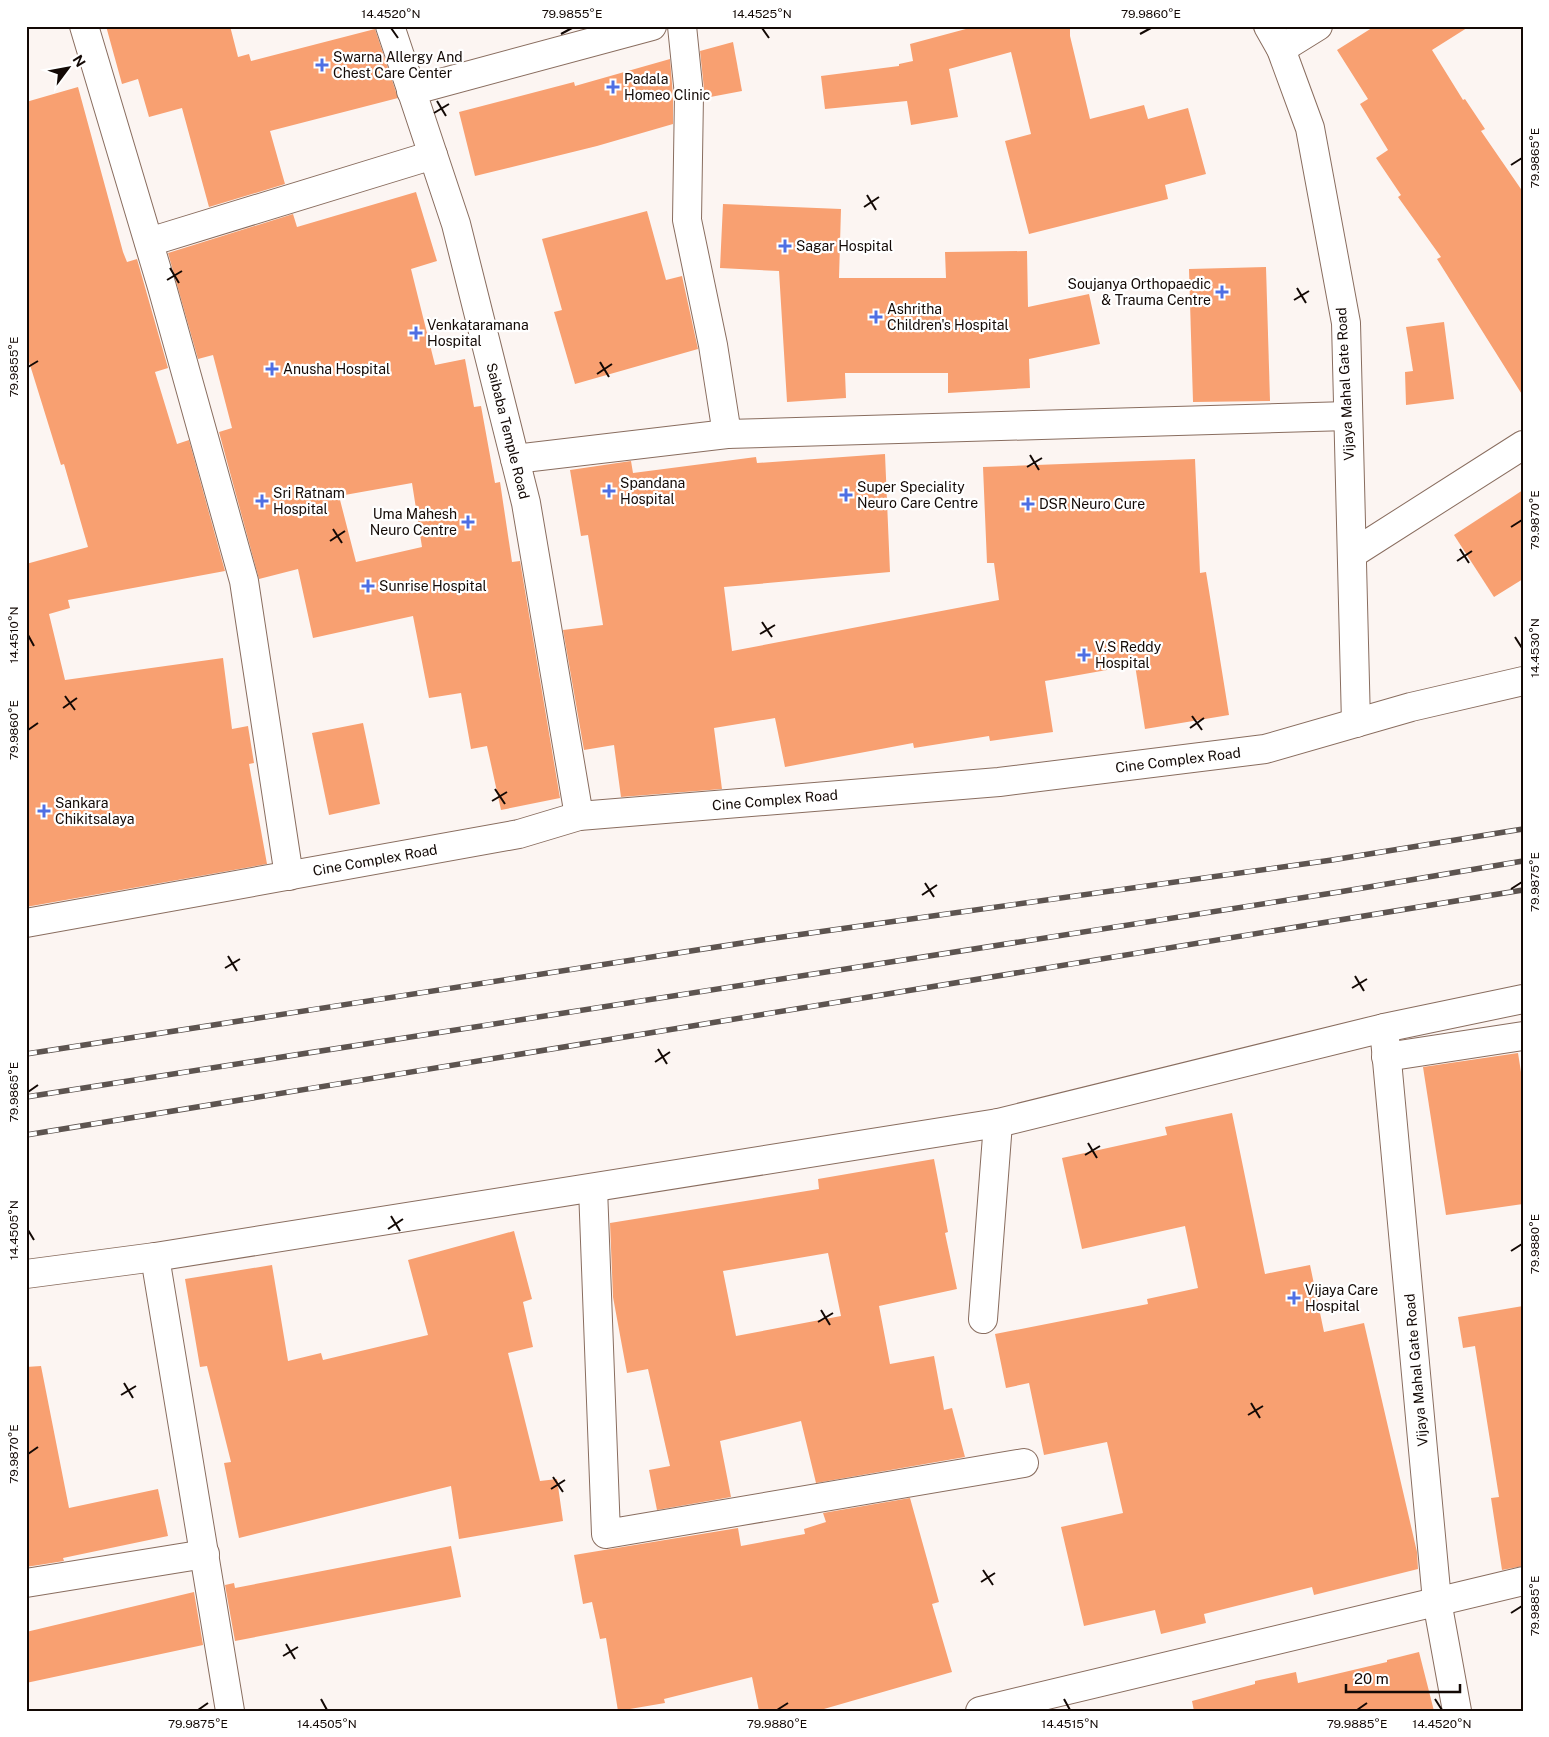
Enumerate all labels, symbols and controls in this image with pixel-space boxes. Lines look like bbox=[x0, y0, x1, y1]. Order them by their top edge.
text: 14.4520°N bbox=[361, 7, 421, 21]
text: 79.9855°E bbox=[542, 7, 602, 21]
text: 14.4525°N bbox=[732, 7, 792, 21]
text: 79.9860°E bbox=[1121, 7, 1181, 21]
north arrow bbox=[42, 42, 92, 92]
place label: Swarna Allergy And Chest Care Center bbox=[333, 49, 463, 81]
text: N bbox=[69, 52, 89, 70]
marker: Swarna Allergy And Chest Care Center bbox=[315, 58, 329, 72]
place label: Padala Homeo Clinic bbox=[624, 71, 710, 103]
marker: Padala Homeo Clinic bbox=[606, 80, 620, 94]
text: 79.9865°E bbox=[1528, 128, 1542, 188]
place label: Sagar Hospital bbox=[796, 238, 893, 254]
marker: Sagar Hospital bbox=[778, 239, 792, 253]
place label: Soujanya Orthopaedic & Trauma Centre bbox=[1068, 276, 1211, 308]
marker: Soujanya Orthopaedic & Trauma Centre bbox=[1215, 285, 1229, 299]
place label: Ashritha Children's Hospital bbox=[887, 301, 1009, 333]
street label: Vijaya Mahal Gate Road bbox=[1333, 307, 1357, 461]
marker: Ashritha Children's Hospital bbox=[869, 310, 883, 324]
place label: Venkataramana Hospital bbox=[427, 317, 529, 349]
marker: Venkataramana Hospital bbox=[409, 326, 423, 340]
text: 79.9855°E bbox=[7, 337, 21, 397]
place label: Anusha Hospital bbox=[283, 361, 390, 377]
street label: Saibaba Temple Road bbox=[483, 361, 533, 501]
marker: Anusha Hospital bbox=[265, 362, 279, 376]
place label: Spandana Hospital bbox=[620, 475, 685, 507]
place label: Super Speciality Neuro Care Centre bbox=[857, 479, 978, 511]
marker: Spandana Hospital bbox=[602, 484, 616, 498]
place label: Sri Ratnam Hospital bbox=[273, 485, 345, 517]
marker: Super Speciality Neuro Care Centre bbox=[839, 488, 853, 502]
text: 79.9870°E bbox=[1528, 490, 1542, 550]
marker: Sri Ratnam Hospital bbox=[255, 494, 269, 508]
place label: DSR Neuro Cure bbox=[1039, 496, 1145, 512]
marker: DSR Neuro Cure bbox=[1021, 497, 1035, 511]
place label: Uma Mahesh Neuro Centre bbox=[370, 506, 457, 538]
marker: Uma Mahesh Neuro Centre bbox=[461, 515, 475, 529]
place label: Sunrise Hospital bbox=[379, 578, 487, 594]
marker: Sunrise Hospital bbox=[361, 579, 375, 593]
text: 14.4510°N bbox=[7, 606, 21, 664]
text: 14.4530°N bbox=[1528, 618, 1542, 678]
place label: V.S Reddy Hospital bbox=[1095, 639, 1162, 671]
marker: V.S Reddy Hospital bbox=[1077, 648, 1091, 662]
text: 79.9860°E bbox=[7, 700, 21, 760]
street label: Cine Complex Road bbox=[1114, 744, 1242, 776]
street label: Cine Complex Road bbox=[711, 787, 839, 813]
place label: Sankara Chikitsalaya bbox=[55, 795, 135, 827]
marker: Sankara Chikitsalaya bbox=[37, 804, 51, 818]
street label: Cine Complex Road bbox=[311, 841, 439, 879]
text: 79.9875°E bbox=[1528, 852, 1542, 912]
text: 79.9865°E bbox=[7, 1062, 21, 1122]
text: 14.4505°N bbox=[7, 1200, 21, 1260]
text: 79.9880°E bbox=[1528, 1214, 1542, 1274]
place label: Vijaya Care Hospital bbox=[1305, 1282, 1378, 1314]
marker: Vijaya Care Hospital bbox=[1287, 1291, 1301, 1305]
street label: Vijaya Mahal Gate Road bbox=[1401, 1293, 1431, 1447]
text: 79.9870°E bbox=[7, 1424, 21, 1484]
text: 79.9885°E bbox=[1528, 1576, 1542, 1636]
scale bar bbox=[1346, 1662, 1460, 1694]
text: 20 m bbox=[1354, 1670, 1389, 1687]
text: 79.9875°E bbox=[168, 1717, 228, 1731]
text: 14.4505°N bbox=[297, 1717, 357, 1731]
text: 79.9880°E bbox=[747, 1717, 807, 1731]
text: 14.4515°N bbox=[1041, 1717, 1099, 1731]
text: 79.9885°E bbox=[1327, 1717, 1387, 1731]
text: 14.4520°N bbox=[1412, 1717, 1472, 1731]

